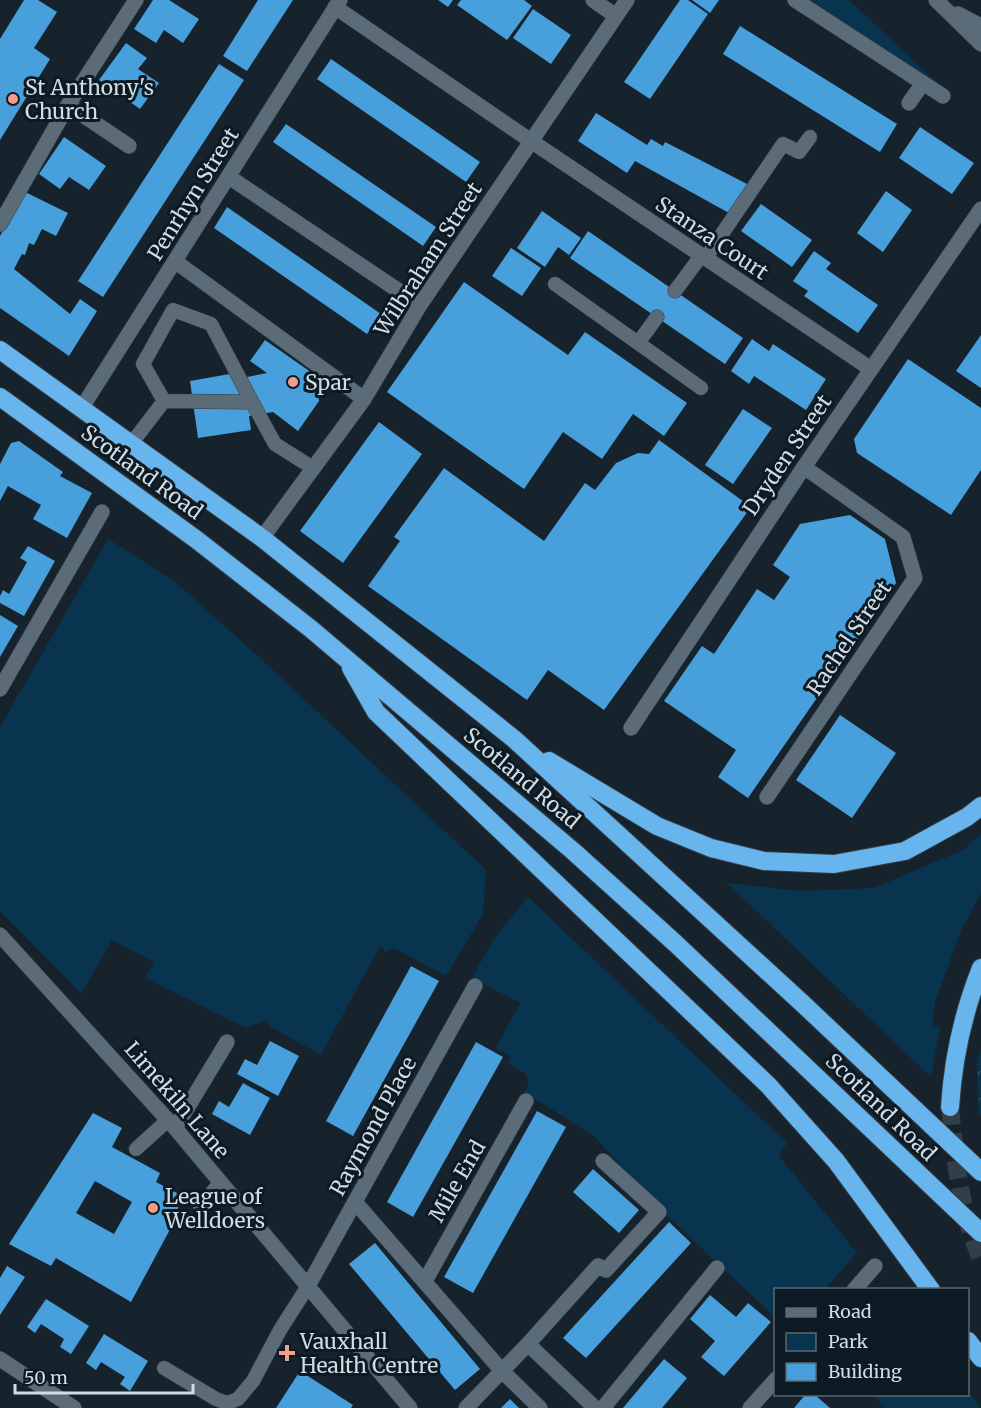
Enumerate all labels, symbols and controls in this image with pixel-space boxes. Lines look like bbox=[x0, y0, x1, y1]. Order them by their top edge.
place label: St Anthony's Church bbox=[25, 74, 154, 125]
marker: St Anthony's Church bbox=[6, 92, 20, 106]
street label: Penrhyn Street bbox=[141, 123, 245, 265]
street label: Wilbraham Street bbox=[368, 177, 488, 342]
street label: Stanza Court bbox=[650, 190, 774, 286]
place label: Spar bbox=[305, 369, 351, 396]
marker: Spar bbox=[286, 375, 300, 389]
street label: Dryden Street bbox=[737, 389, 837, 521]
street label: Scotland Road bbox=[76, 419, 208, 525]
street label: Rachel Street bbox=[801, 575, 897, 701]
street label: Scotland Road bbox=[458, 721, 586, 835]
street label: Limekiln Lane bbox=[119, 1036, 235, 1164]
street label: Scotland Road bbox=[820, 1047, 942, 1167]
street label: Raymond Place bbox=[324, 1052, 422, 1200]
street label: Mile End bbox=[423, 1135, 491, 1227]
place label: League of Welldoers bbox=[164, 1183, 265, 1234]
marker: League of Welldoers bbox=[146, 1201, 160, 1215]
legend bbox=[774, 1288, 969, 1396]
text: Road bbox=[828, 1300, 872, 1323]
place label: Vauxhall Health Centre bbox=[299, 1328, 438, 1379]
text: Park bbox=[828, 1330, 869, 1353]
marker: Vauxhall Health Centre bbox=[278, 1344, 296, 1362]
scale bar bbox=[15, 1357, 194, 1395]
text: Building bbox=[828, 1360, 902, 1383]
text: 50 m bbox=[24, 1366, 68, 1389]

